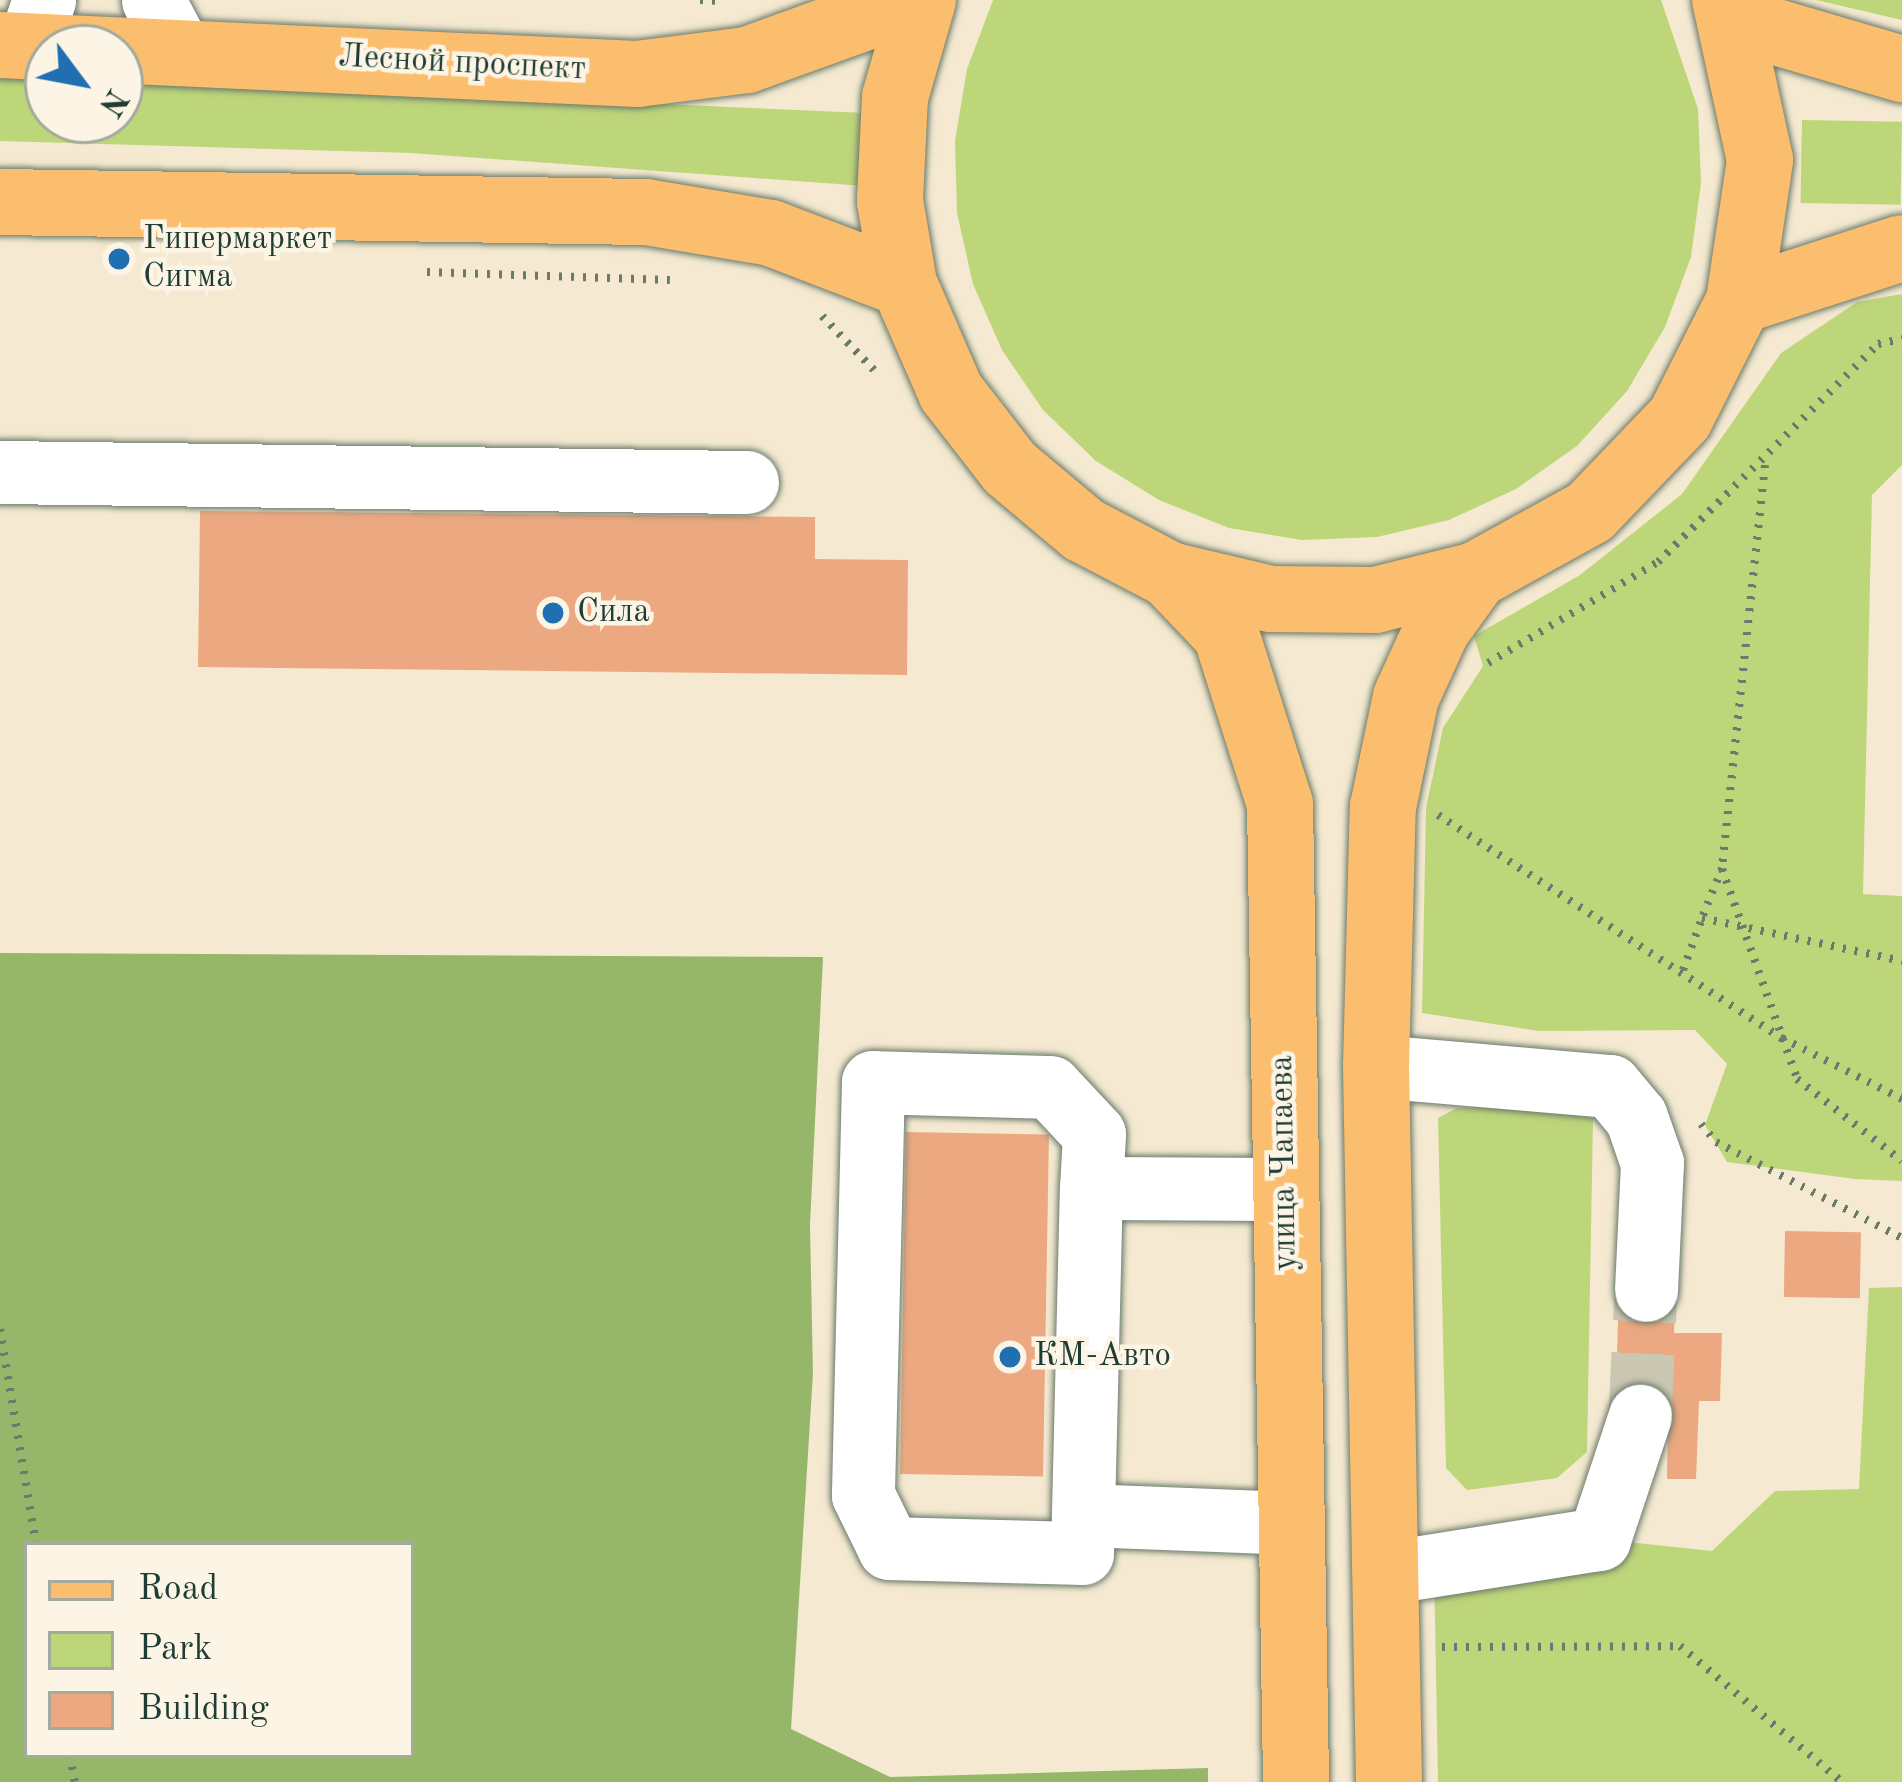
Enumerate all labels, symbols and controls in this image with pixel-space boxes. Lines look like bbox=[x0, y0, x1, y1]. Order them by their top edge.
north arrow bbox=[24, 24, 144, 144]
street label: Лесной проспект bbox=[337, 38, 587, 90]
text: N bbox=[92, 82, 133, 121]
place label: Гипермаркет Сигма bbox=[143, 220, 332, 298]
marker: Гипермаркет Сигма bbox=[106, 246, 132, 272]
place label: Сила bbox=[577, 593, 650, 633]
marker: Сила bbox=[540, 600, 566, 626]
street label: улица Чапаева bbox=[1263, 1055, 1307, 1271]
place label: КМ-Авто bbox=[1034, 1337, 1171, 1377]
marker: КМ-Авто bbox=[997, 1344, 1023, 1370]
legend bbox=[24, 1542, 414, 1758]
text: Road bbox=[138, 1572, 218, 1608]
text: Park bbox=[138, 1632, 212, 1668]
text: Building bbox=[138, 1692, 269, 1728]

